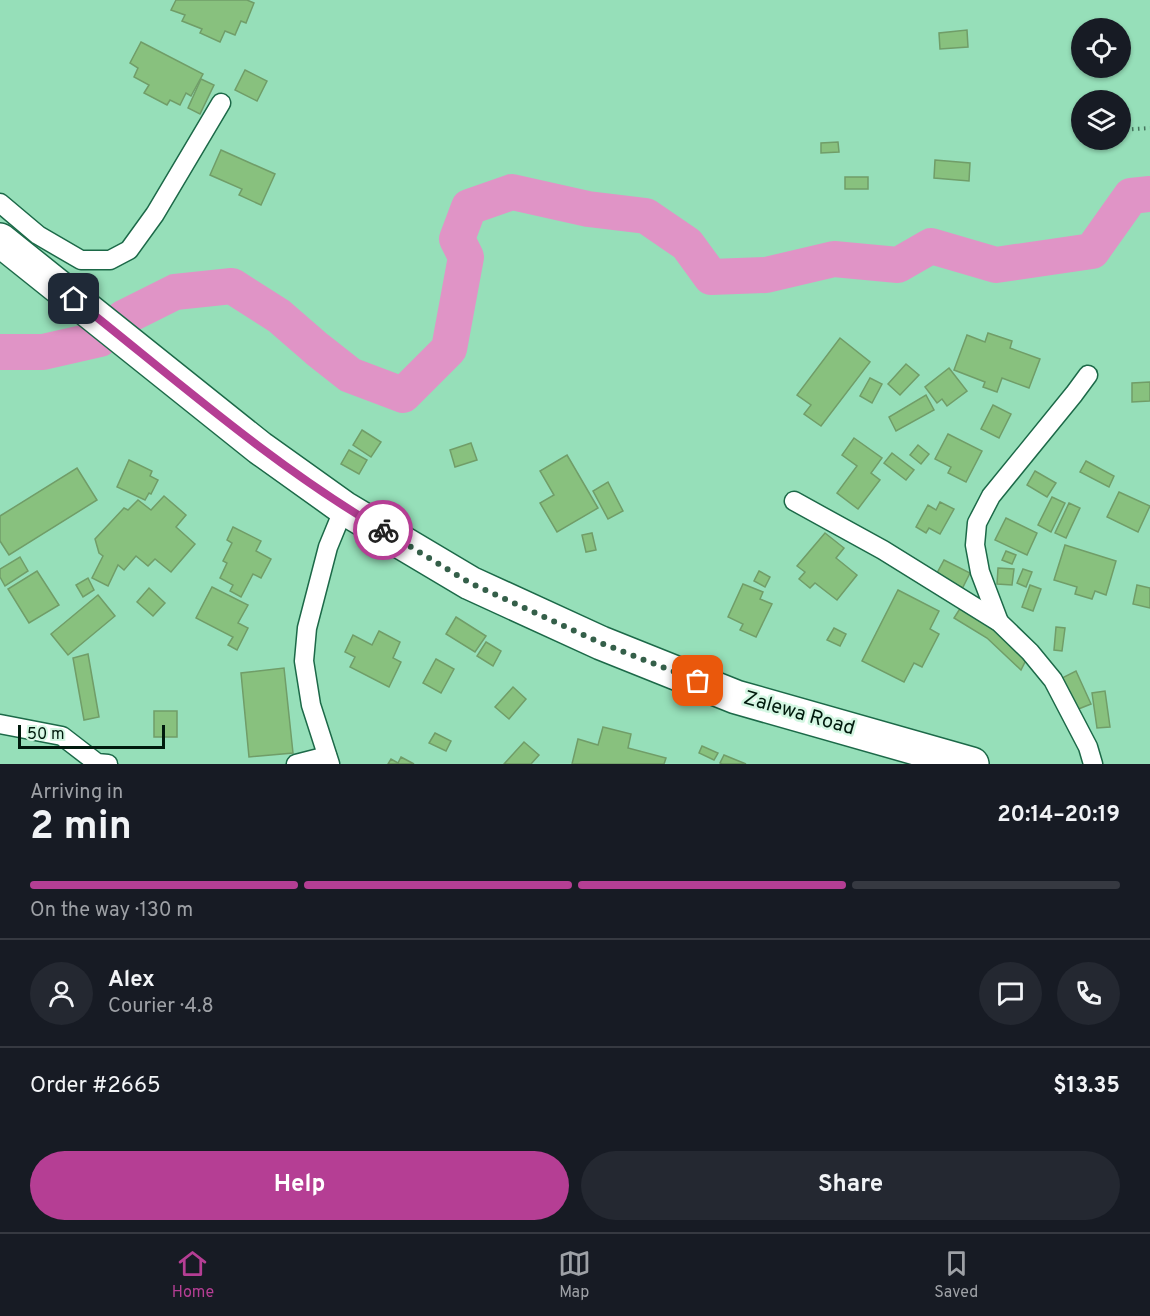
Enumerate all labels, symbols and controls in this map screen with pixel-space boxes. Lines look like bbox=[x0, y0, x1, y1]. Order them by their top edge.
map controls bbox=[1071, 18, 1131, 150]
button: locate bbox=[1071, 18, 1131, 78]
button: layers bbox=[1071, 90, 1131, 150]
pin bbox=[48, 273, 99, 324]
icon: home bbox=[57, 282, 90, 315]
courier bbox=[353, 500, 413, 560]
icon: bike bbox=[367, 514, 400, 547]
pin bbox=[672, 655, 723, 706]
icon: bag bbox=[681, 664, 714, 697]
street label: Zalewa Road bbox=[740, 686, 858, 742]
scale bar bbox=[18, 722, 165, 750]
text: 50 m bbox=[27, 725, 65, 745]
text: Arriving in bbox=[30, 780, 123, 806]
text: 20:14–20:19 bbox=[997, 802, 1120, 829]
text: 2 min bbox=[30, 804, 132, 853]
text: On the way · 130 m bbox=[30, 898, 193, 924]
button: person bbox=[30, 962, 93, 1025]
button: chat bbox=[979, 962, 1042, 1025]
button: phone bbox=[1057, 962, 1120, 1025]
text: Alex bbox=[108, 967, 155, 994]
text: Courier · 4.8 bbox=[108, 994, 214, 1020]
text: Order #2665 bbox=[30, 1073, 161, 1100]
text: $13.35 bbox=[1053, 1073, 1120, 1100]
button: Help bbox=[30, 1151, 569, 1220]
button: Share bbox=[581, 1151, 1120, 1220]
tab: Home bbox=[172, 1247, 214, 1303]
tab: Map bbox=[558, 1247, 591, 1303]
tab: Saved bbox=[934, 1247, 978, 1303]

